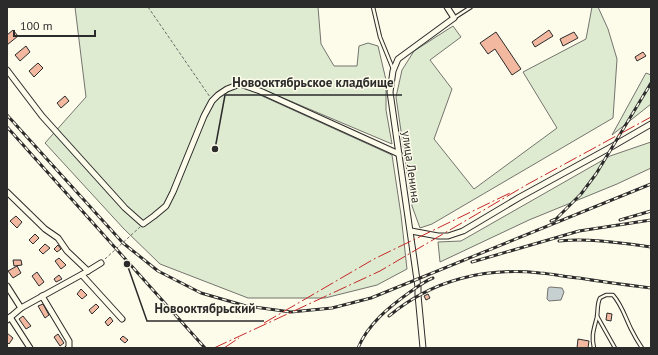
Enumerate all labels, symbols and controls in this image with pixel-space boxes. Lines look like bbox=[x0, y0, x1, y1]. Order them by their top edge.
scale bar bbox=[14, 12, 95, 38]
text: 100 m bbox=[20, 18, 53, 33]
callout: Новооктябрьское кладбище bbox=[225, 70, 402, 95]
text: Новооктябрьское кладбище bbox=[232, 74, 394, 91]
street label: улица Ленина bbox=[399, 130, 424, 204]
callout: Новооктябрьский bbox=[147, 296, 264, 321]
text: Новооктябрьский bbox=[155, 300, 255, 317]

